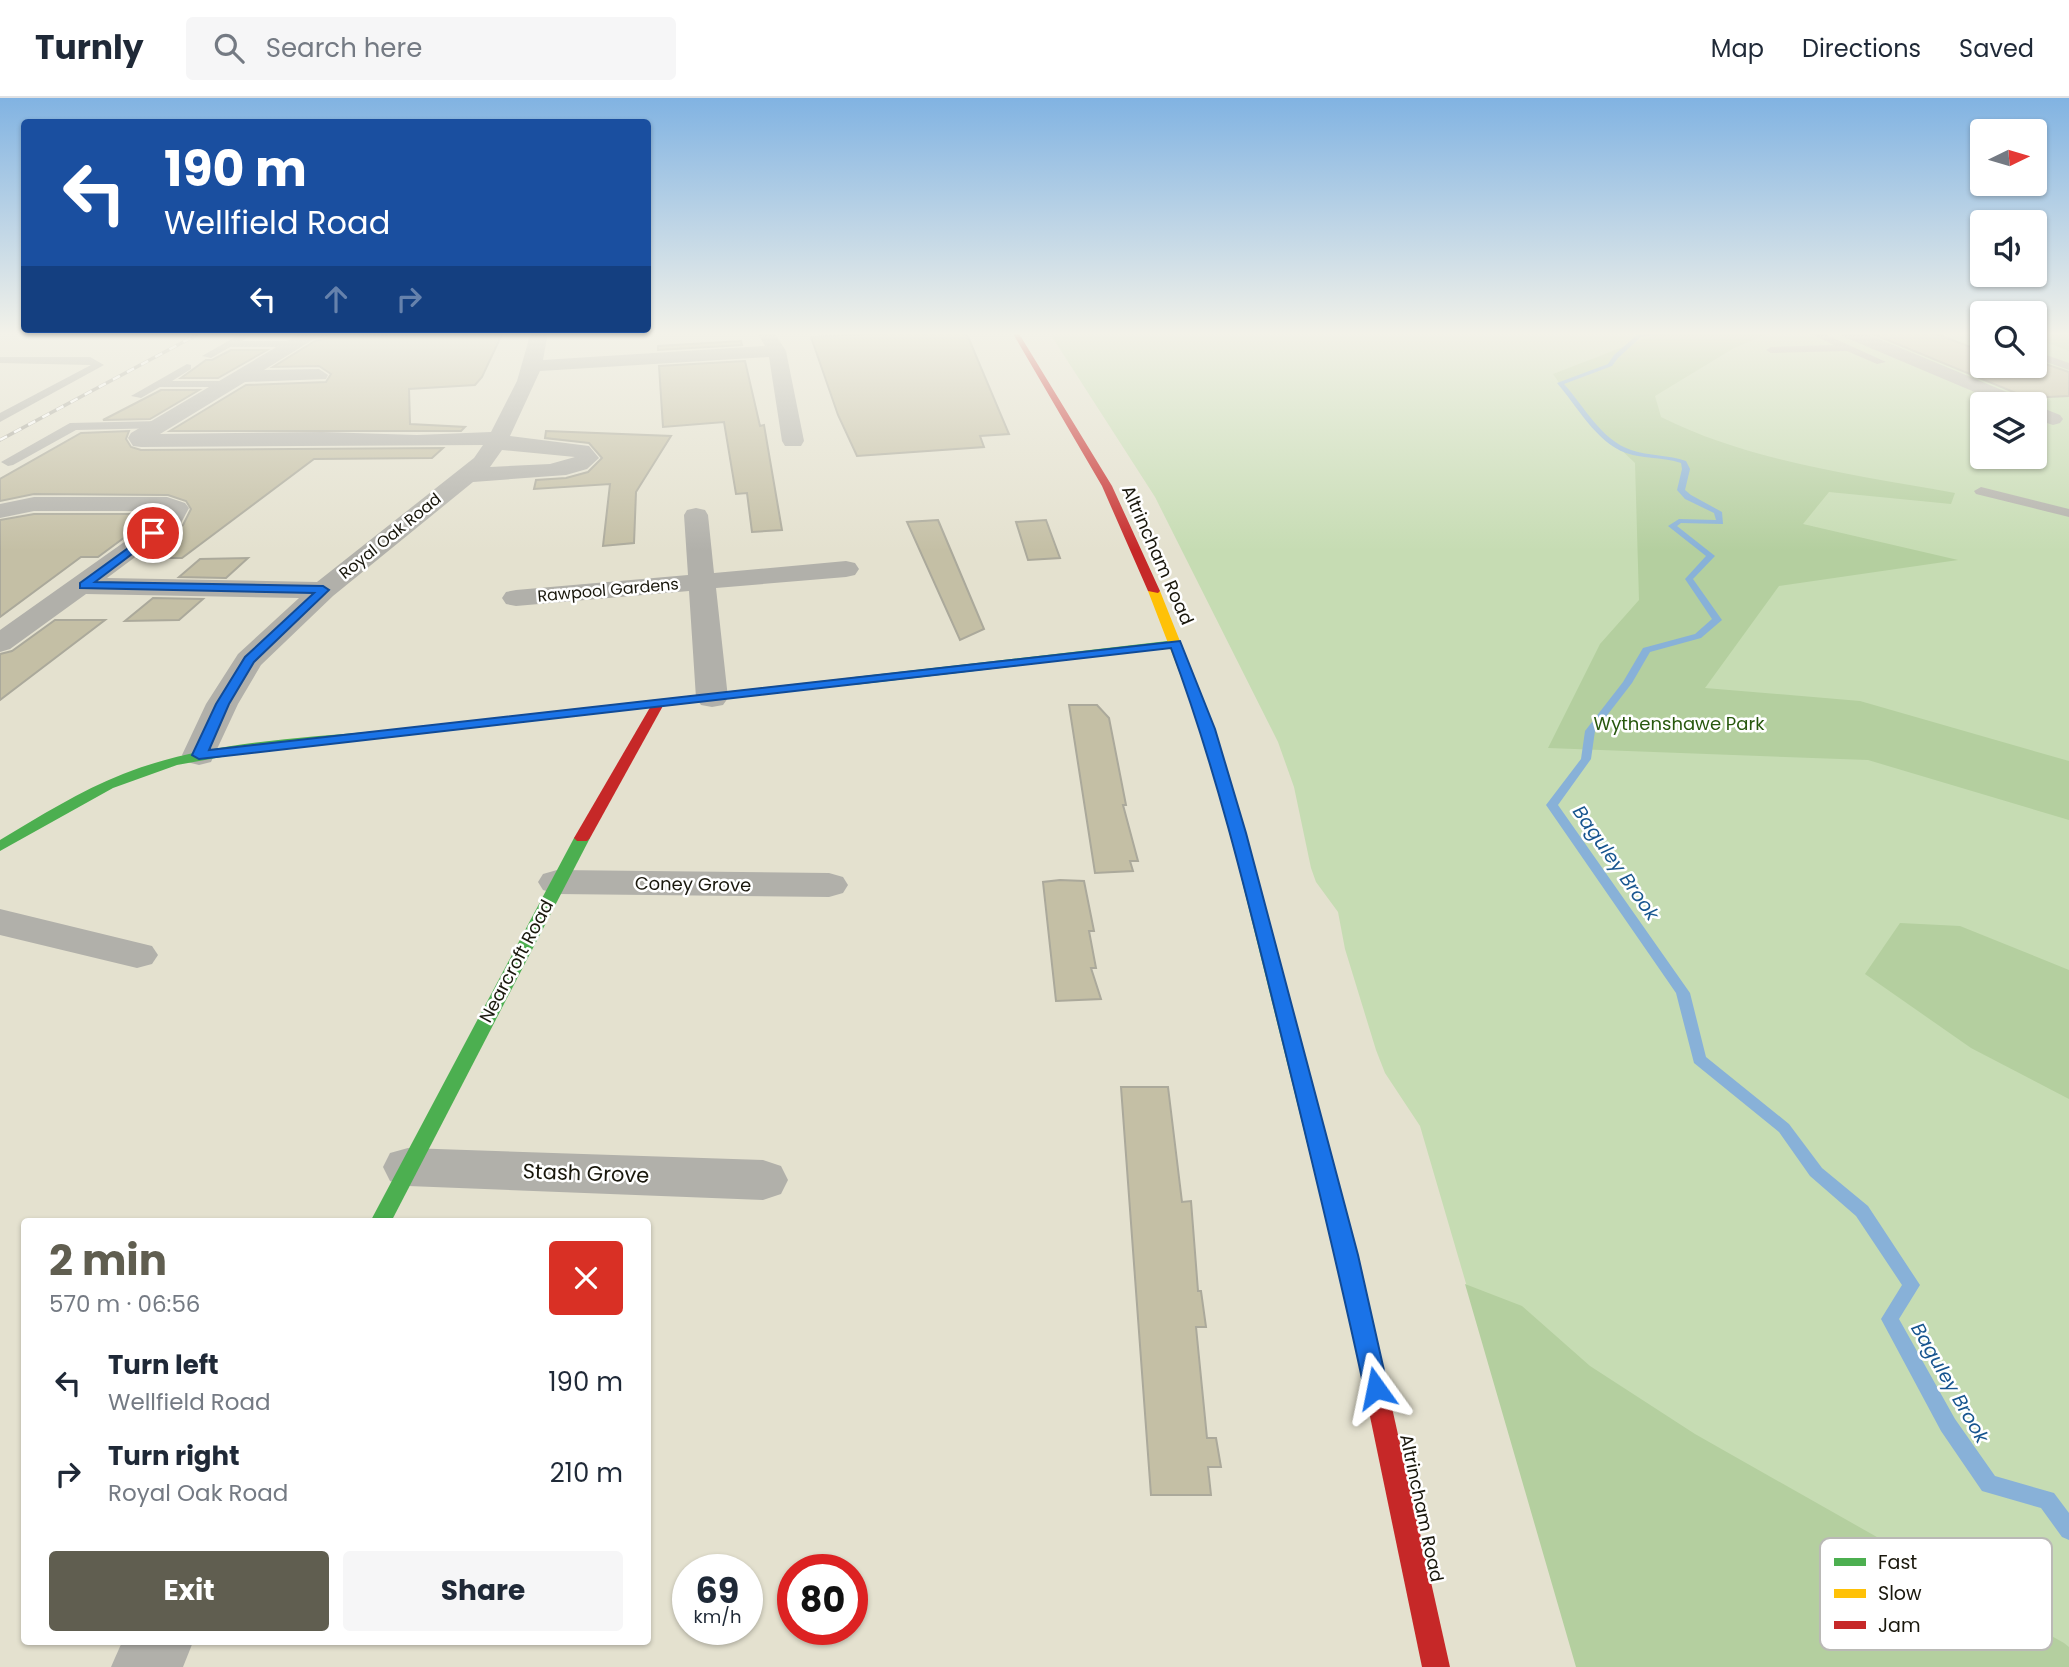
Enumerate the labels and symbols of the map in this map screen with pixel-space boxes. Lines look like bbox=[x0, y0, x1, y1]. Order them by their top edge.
north arrow bbox=[1970, 119, 2048, 196]
street label: Altrincham Road bbox=[1116, 481, 1200, 629]
street label: Royal Oak Road bbox=[334, 488, 446, 584]
pin bbox=[123, 503, 183, 563]
street label: Rawpool Gardens bbox=[536, 572, 680, 608]
park label: Wythenshawe Park bbox=[1594, 711, 1765, 736]
water label: Baguley Brook bbox=[1566, 800, 1667, 927]
street label: Coney Grove bbox=[635, 870, 751, 898]
street label: Nearcroft Road bbox=[473, 895, 559, 1027]
street label: Stash Grove bbox=[522, 1156, 650, 1190]
water label: Baguley Brook bbox=[1905, 1318, 1996, 1449]
position arrow bbox=[1339, 1351, 1413, 1425]
street label: Altrincham Road bbox=[1394, 1432, 1450, 1584]
legend bbox=[1820, 1538, 2052, 1650]
text: Fast bbox=[1878, 1549, 1917, 1576]
speed limit sign: 80 bbox=[777, 1554, 868, 1645]
text: Slow bbox=[1878, 1580, 1922, 1607]
text: Jam bbox=[1878, 1612, 1920, 1639]

